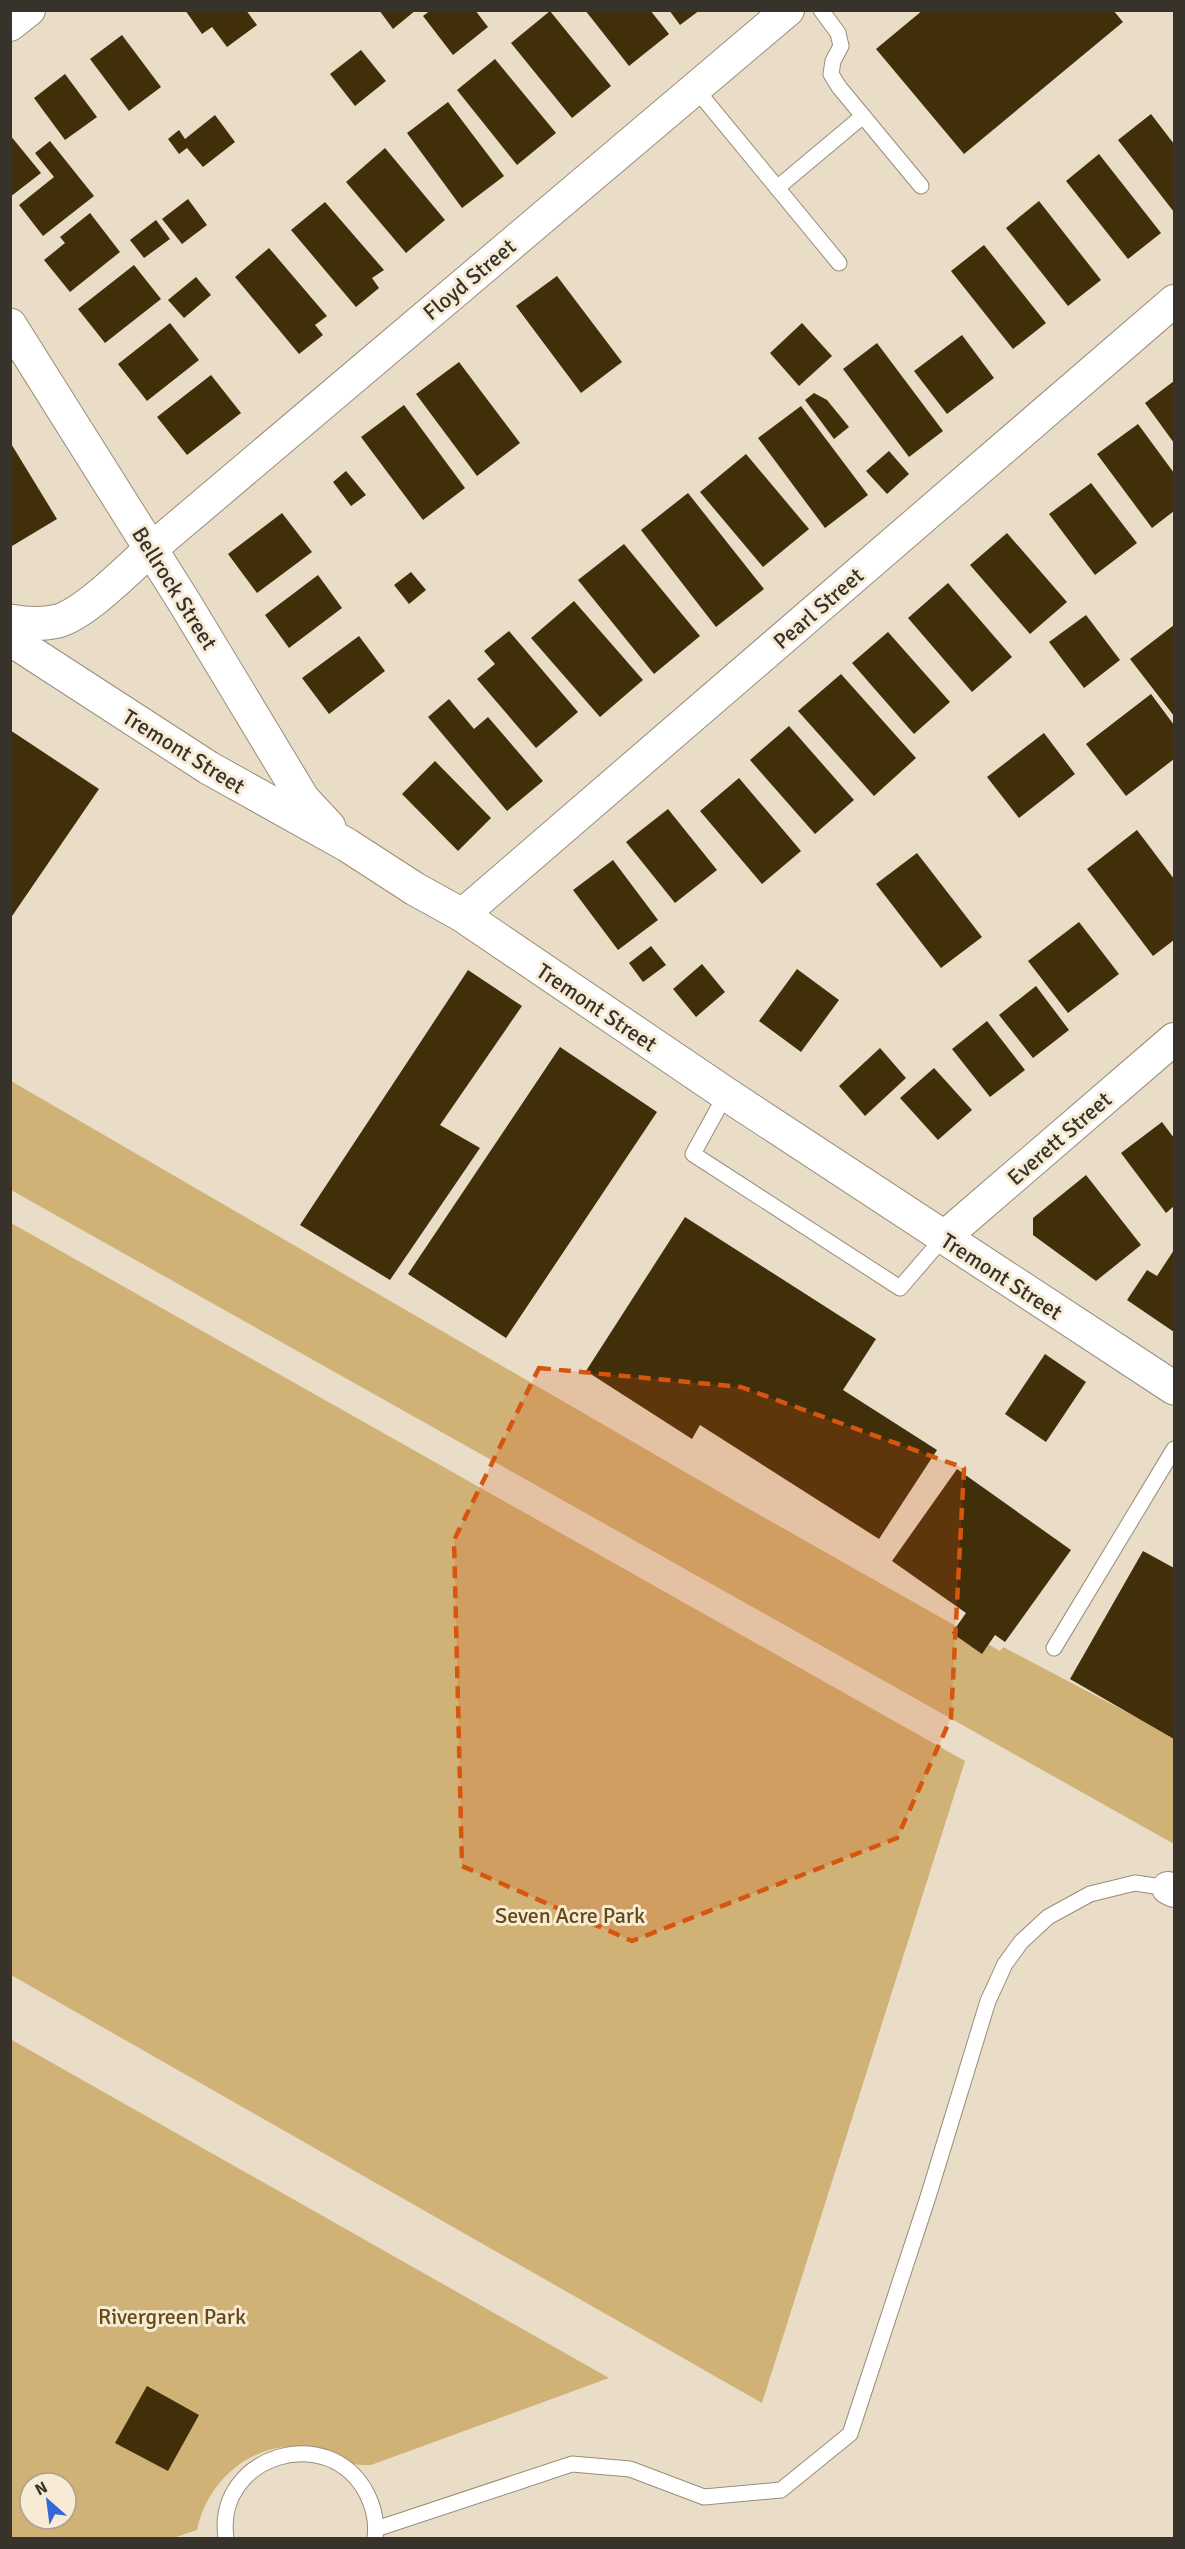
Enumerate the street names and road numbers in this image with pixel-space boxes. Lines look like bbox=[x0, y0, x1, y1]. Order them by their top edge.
street label: Floyd Street bbox=[417, 233, 521, 326]
street label: Bellrock Street bbox=[126, 522, 223, 655]
street label: Pearl Street bbox=[768, 562, 869, 655]
street label: Tremont Street bbox=[118, 703, 250, 800]
street label: Tremont Street bbox=[531, 957, 662, 1058]
street label: Everett Street bbox=[1002, 1086, 1117, 1191]
street label: Tremont Street bbox=[936, 1227, 1068, 1326]

